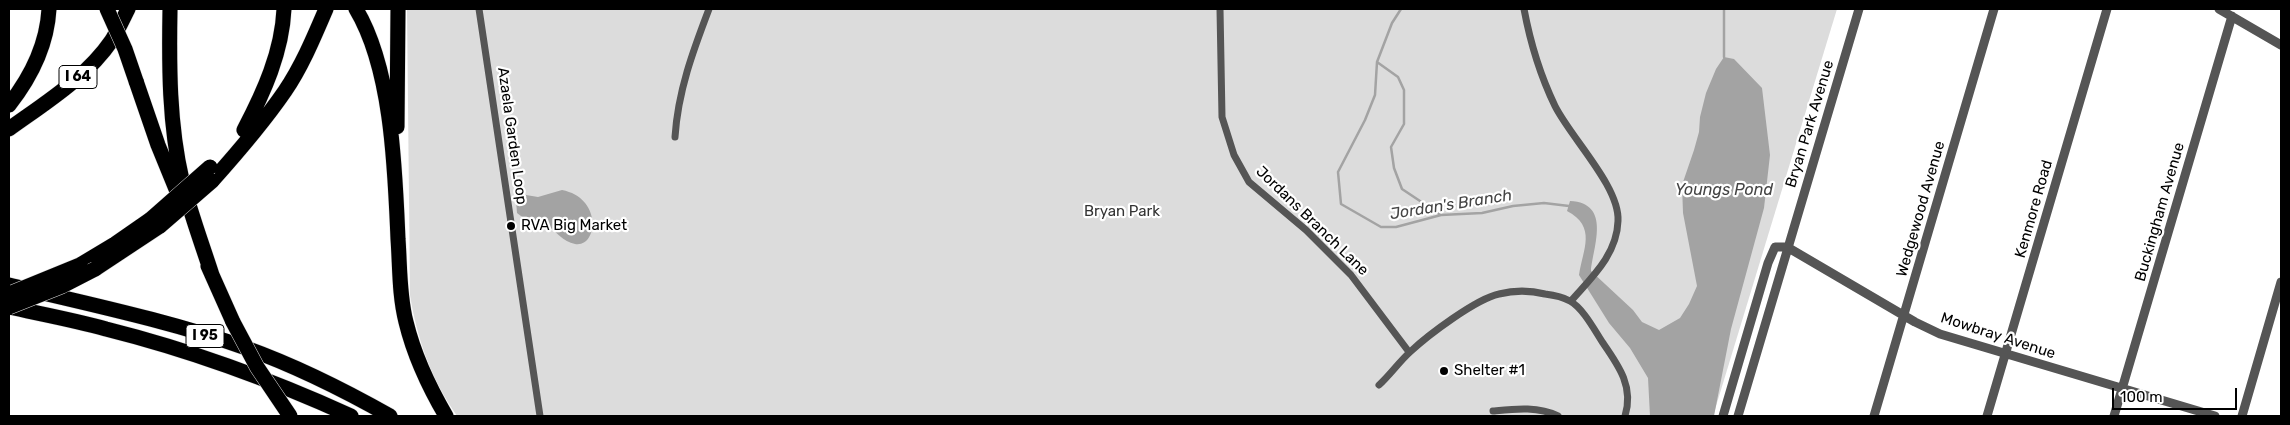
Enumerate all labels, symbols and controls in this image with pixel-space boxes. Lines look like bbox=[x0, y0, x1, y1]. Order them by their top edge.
street label: Bryan Park Avenue bbox=[1782, 58, 1838, 190]
road number: I 64 bbox=[59, 66, 97, 88]
street label: Azaela Garden Loop bbox=[493, 66, 531, 206]
street label: Wedgewood Avenue bbox=[1893, 139, 1949, 279]
street label: Buckingham Avenue bbox=[2132, 140, 2188, 284]
street label: Kenmore Road bbox=[2011, 158, 2057, 260]
street label: Jordans Branch Lane bbox=[1252, 163, 1372, 279]
water label: Youngs Pond bbox=[1675, 180, 1773, 200]
water label: Jordan's Branch bbox=[1389, 186, 1513, 224]
park label: Bryan Park bbox=[1084, 203, 1160, 221]
place label: RVA Big Market bbox=[521, 217, 627, 235]
marker: RVA Big Market bbox=[505, 220, 517, 232]
street label: Mowbray Avenue bbox=[1938, 309, 2058, 363]
road number: I 95 bbox=[186, 324, 224, 348]
place label: Shelter #1 bbox=[1454, 362, 1525, 380]
marker: Shelter #1 bbox=[1438, 365, 1450, 377]
scale bar bbox=[2115, 378, 2240, 410]
text: 100 m bbox=[2120, 388, 2162, 406]

